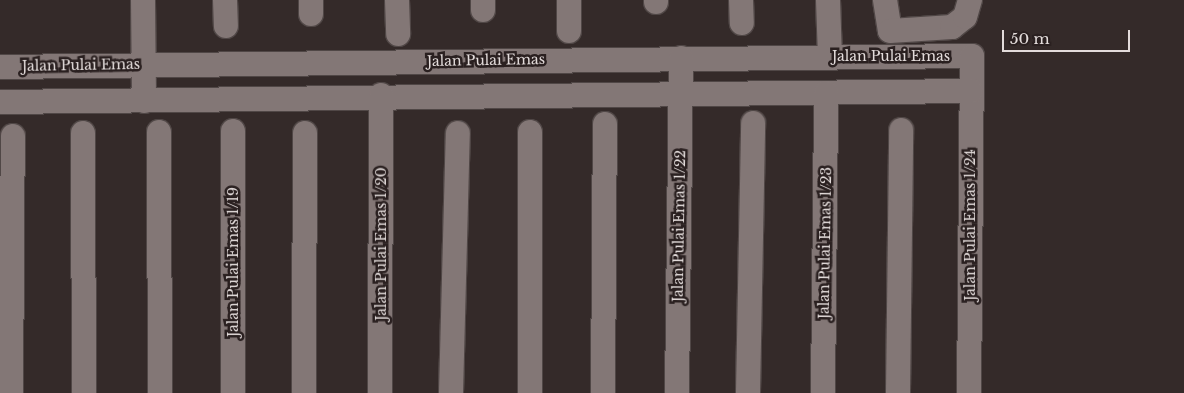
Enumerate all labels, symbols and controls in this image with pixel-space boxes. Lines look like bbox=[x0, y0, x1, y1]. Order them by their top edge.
scale bar bbox=[1004, 20, 1132, 52]
text: 50 m bbox=[1010, 29, 1050, 48]
street label: Jalan Pulai Emas bbox=[832, 48, 950, 64]
street label: Jalan Pulai Emas bbox=[427, 51, 545, 69]
street label: Jalan Pulai Emas bbox=[22, 56, 140, 74]
street label: Jalan Pulai Emas 1/24 bbox=[962, 149, 978, 301]
street label: Jalan Pulai Emas 1/22 bbox=[669, 150, 689, 302]
street label: Jalan Pulai Emas 1/20 bbox=[373, 167, 389, 321]
street label: Jalan Pulai Emas 1/23 bbox=[815, 167, 835, 319]
street label: Jalan Pulai Emas 1/19 bbox=[225, 187, 241, 337]

